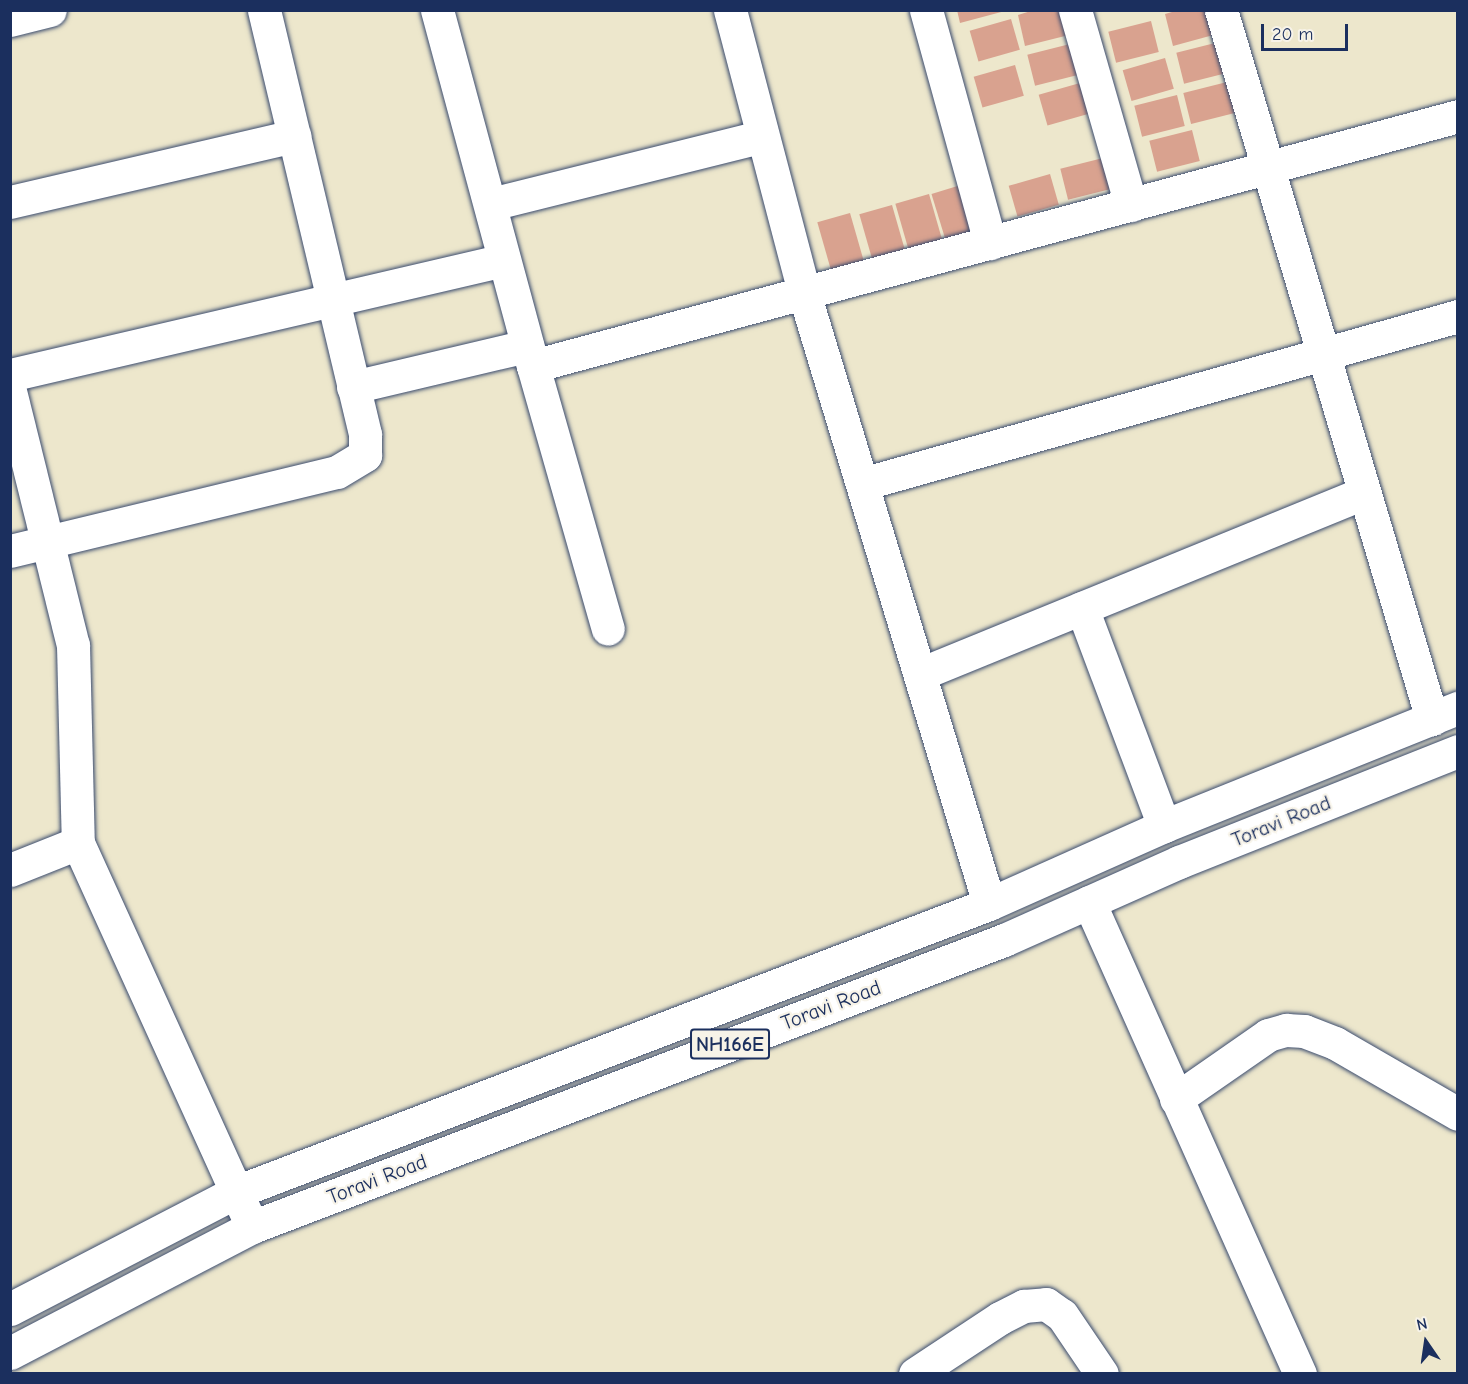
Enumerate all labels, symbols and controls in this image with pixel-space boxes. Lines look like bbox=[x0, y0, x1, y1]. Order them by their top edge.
scale bar bbox=[1264, 12, 1351, 50]
text: 20 m bbox=[1272, 24, 1313, 45]
street label: Toravi Road bbox=[1228, 790, 1334, 852]
street label: Toravi Road bbox=[778, 974, 884, 1036]
road number: NH166E bbox=[690, 1027, 771, 1061]
street label: Toravi Road bbox=[324, 1148, 430, 1210]
north arrow bbox=[1396, 1312, 1456, 1372]
text: N bbox=[1415, 1315, 1429, 1334]

